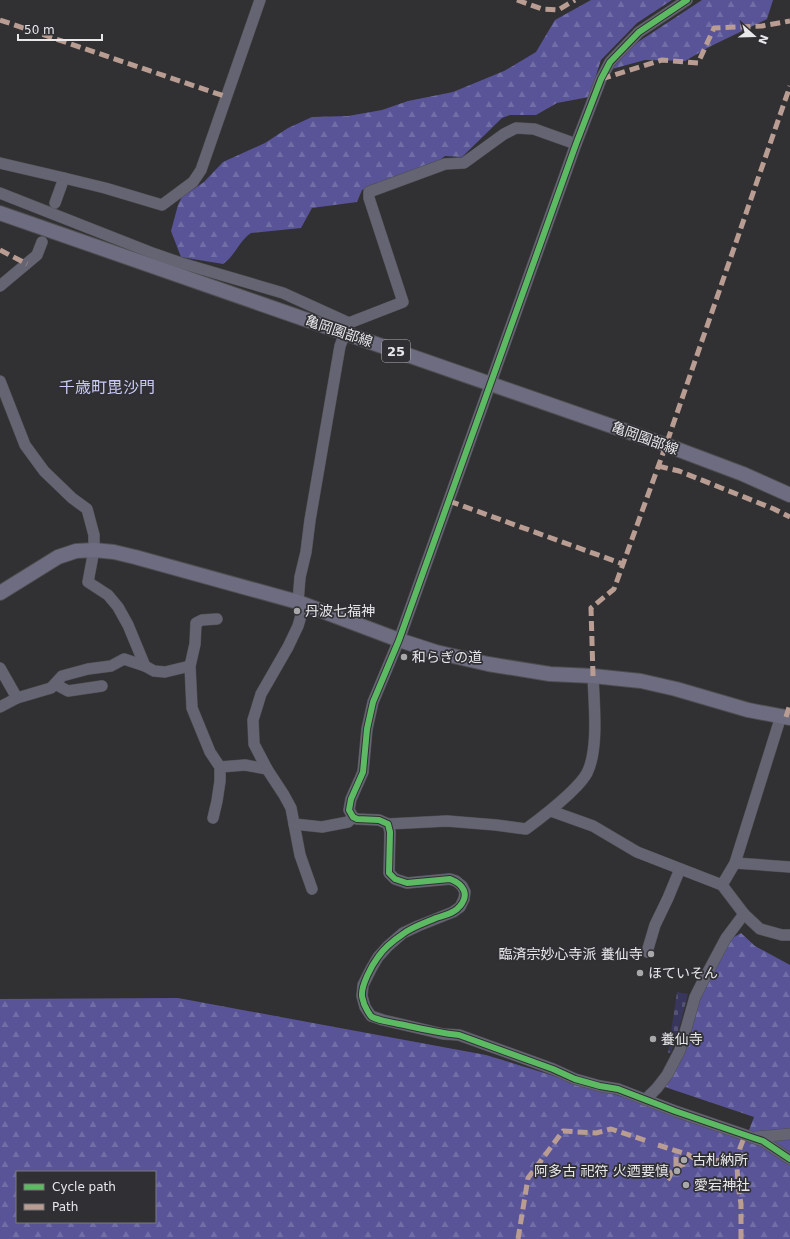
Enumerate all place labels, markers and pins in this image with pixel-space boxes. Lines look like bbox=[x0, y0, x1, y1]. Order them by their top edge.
place label: 丹波七福神 bbox=[305, 603, 375, 619]
marker: 丹波七福神 bbox=[292, 606, 302, 616]
place label: 和らぎの道 bbox=[412, 649, 482, 665]
marker: 和らぎの道 bbox=[399, 652, 409, 662]
place label: 臨済宗妙心寺派 養仙寺 bbox=[499, 946, 643, 962]
marker: 臨済宗妙心寺派 養仙寺 bbox=[646, 949, 656, 959]
place label: ほていそん bbox=[648, 965, 718, 981]
marker: ほていそん bbox=[635, 968, 645, 978]
place label: 養仙寺 bbox=[661, 1031, 703, 1047]
marker: 養仙寺 bbox=[648, 1034, 658, 1044]
place label: 古札納所 bbox=[692, 1152, 748, 1168]
marker: 古札納所 bbox=[679, 1155, 689, 1165]
place label: 阿多古 祀符 火迺要慎 bbox=[534, 1163, 669, 1179]
marker: 阿多古 祀符 火迺要慎 bbox=[672, 1166, 682, 1176]
place label: 愛宕神社 bbox=[694, 1177, 750, 1193]
marker: 愛宕神社 bbox=[681, 1180, 691, 1190]

